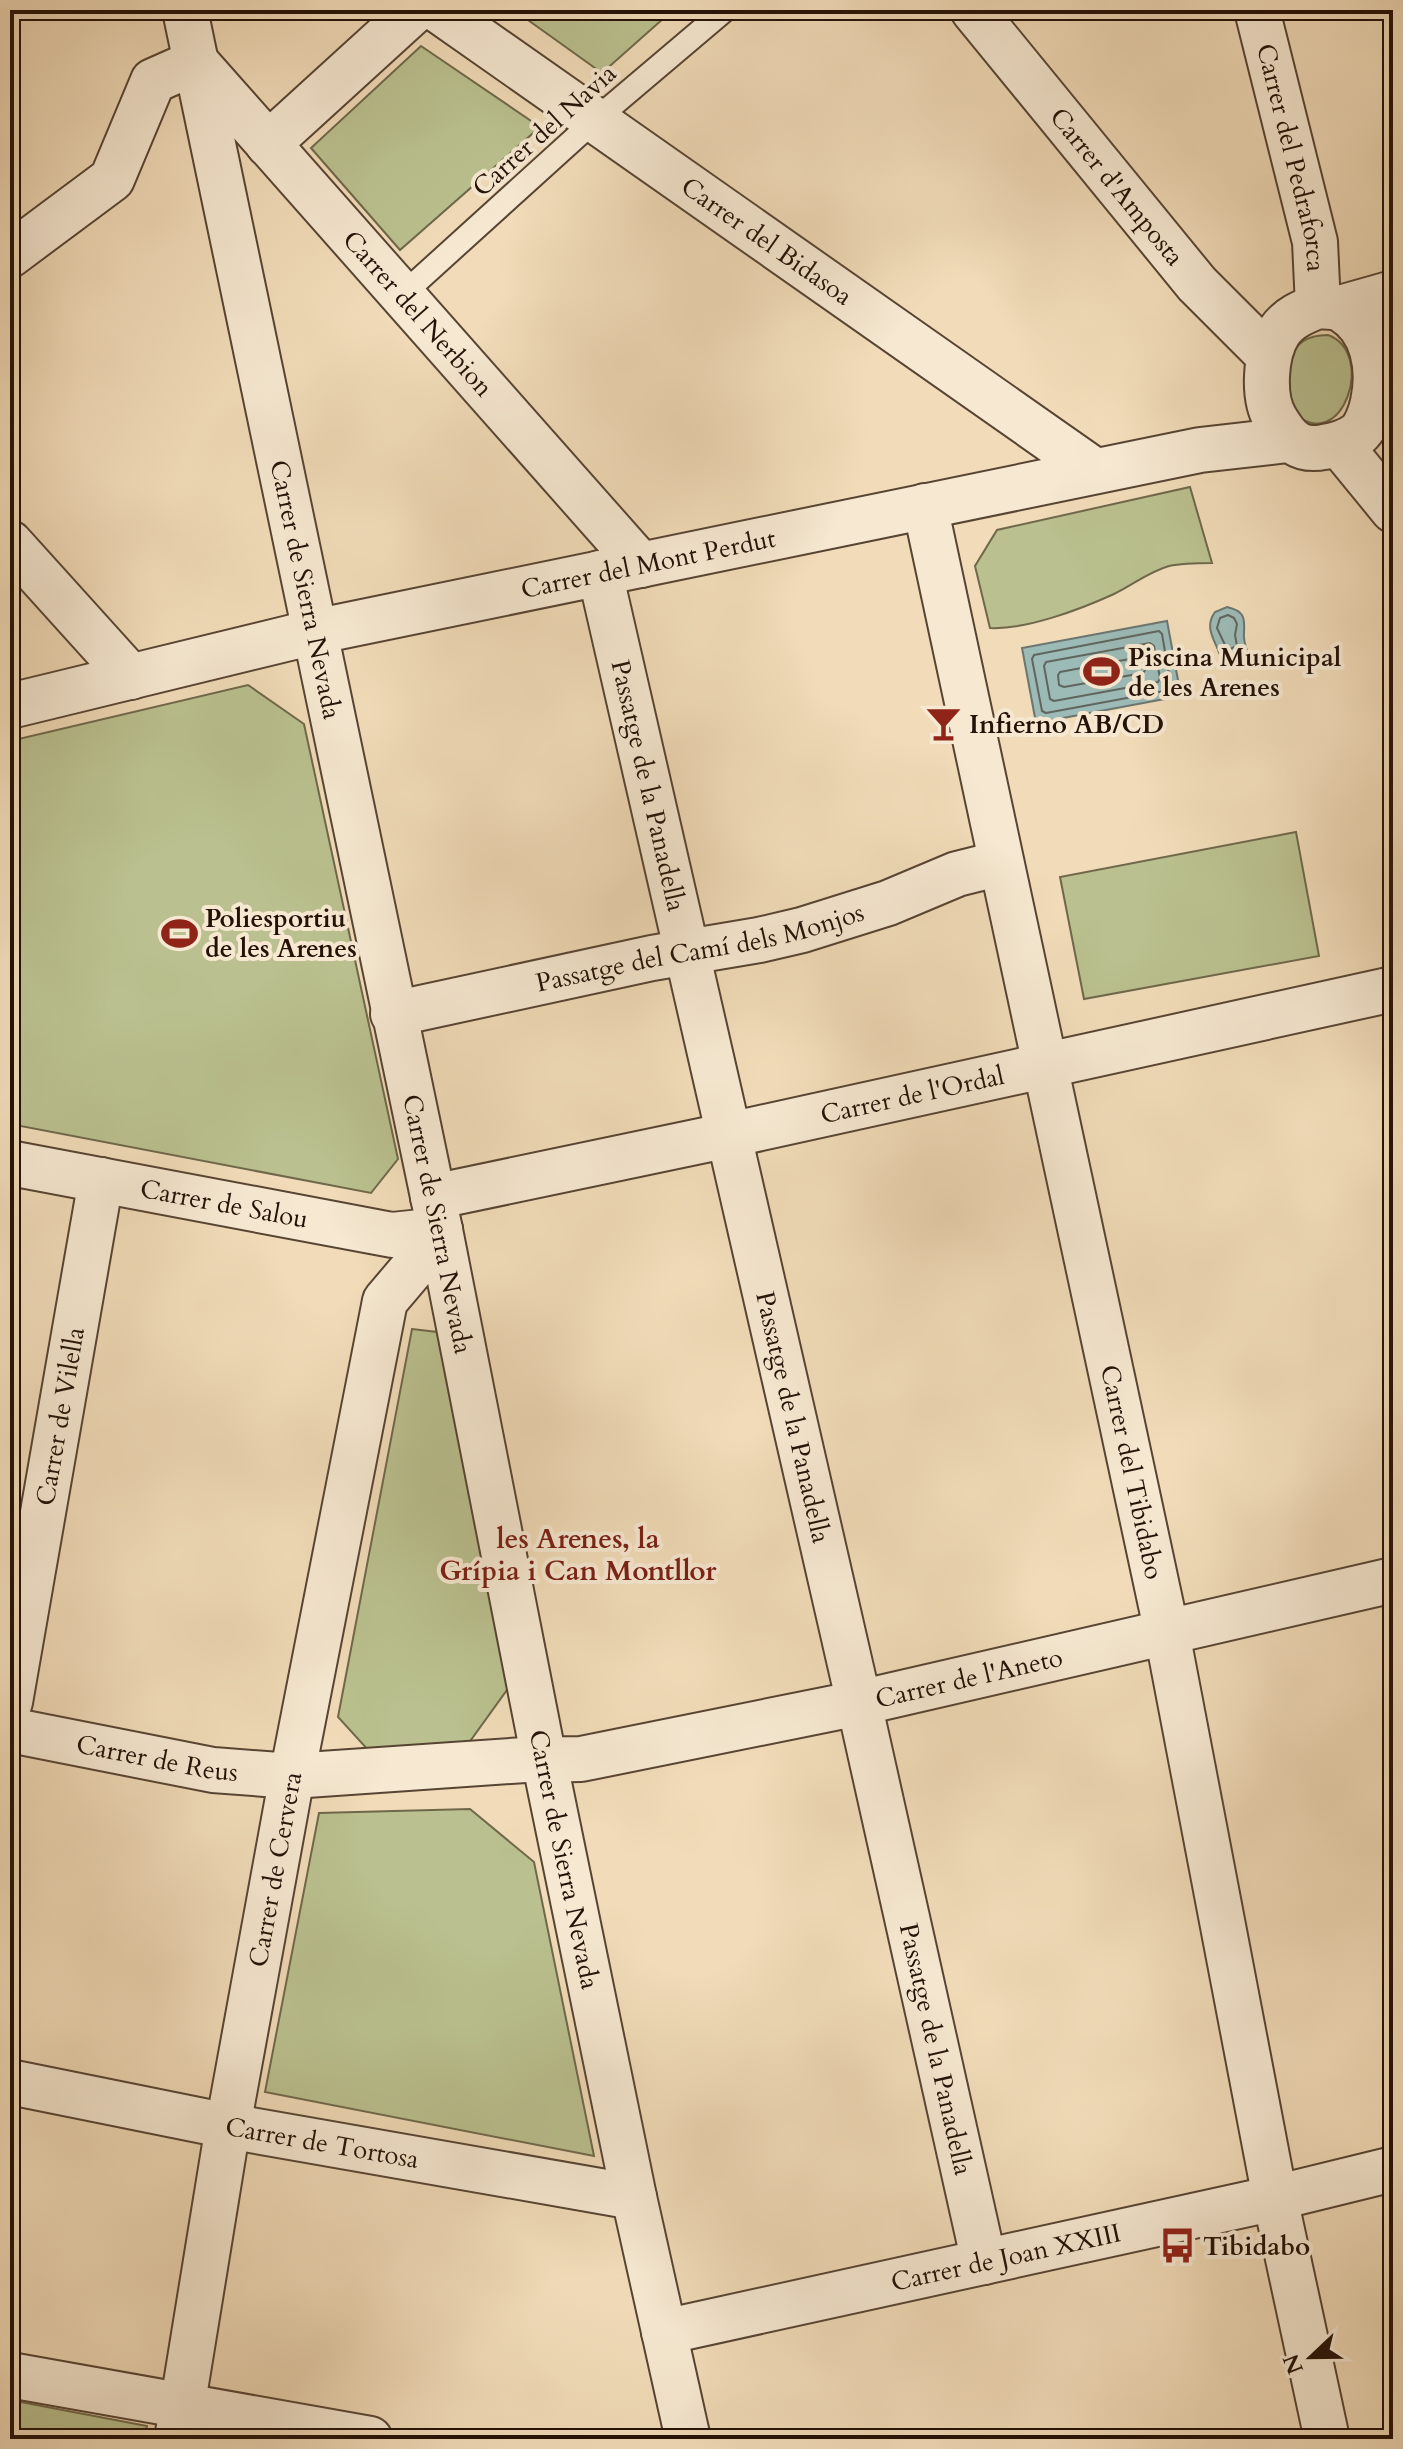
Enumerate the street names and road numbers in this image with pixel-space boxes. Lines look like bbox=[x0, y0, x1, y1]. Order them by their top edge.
street label: Carrer del Pedraforca bbox=[1248, 40, 1333, 273]
street label: Carrer del Navia bbox=[465, 56, 624, 205]
street label: Carrer d'Amposta bbox=[1042, 100, 1192, 273]
street label: Carrer del Bidasoa bbox=[674, 169, 859, 314]
street label: Carrer del Nerbion bbox=[335, 223, 501, 405]
street label: Carrer de Sierra Nevada bbox=[262, 457, 350, 722]
street label: Carrer del Mont Perdut bbox=[518, 521, 779, 607]
street label: Passatge de la Panadella bbox=[602, 656, 694, 915]
street label: Passatge del Camí dels Monjos bbox=[533, 895, 868, 1001]
street label: Carrer de l'Ordal bbox=[817, 1058, 1008, 1132]
street label: Carrer de Sierra Nevada bbox=[394, 1091, 481, 1357]
street label: Carrer de Salou bbox=[137, 1171, 311, 1237]
street label: Passatge de la Panadella bbox=[747, 1288, 839, 1546]
street label: Carrer de Vilella bbox=[28, 1325, 93, 1508]
street label: Carrer del Tibidabo bbox=[1092, 1362, 1172, 1583]
street label: Carrer de l'Aneto bbox=[872, 1640, 1066, 1717]
street label: Carrer de Reus bbox=[73, 1726, 239, 1790]
street label: Carrer de Sierra Nevada bbox=[521, 1727, 608, 1992]
street label: Carrer de Cervera bbox=[240, 1769, 310, 1970]
street label: Passatge de la Panadella bbox=[891, 1920, 981, 2179]
street label: Carrer de Tortosa bbox=[223, 2109, 422, 2177]
street label: Carrer de Joan XXIII bbox=[888, 2215, 1124, 2300]

